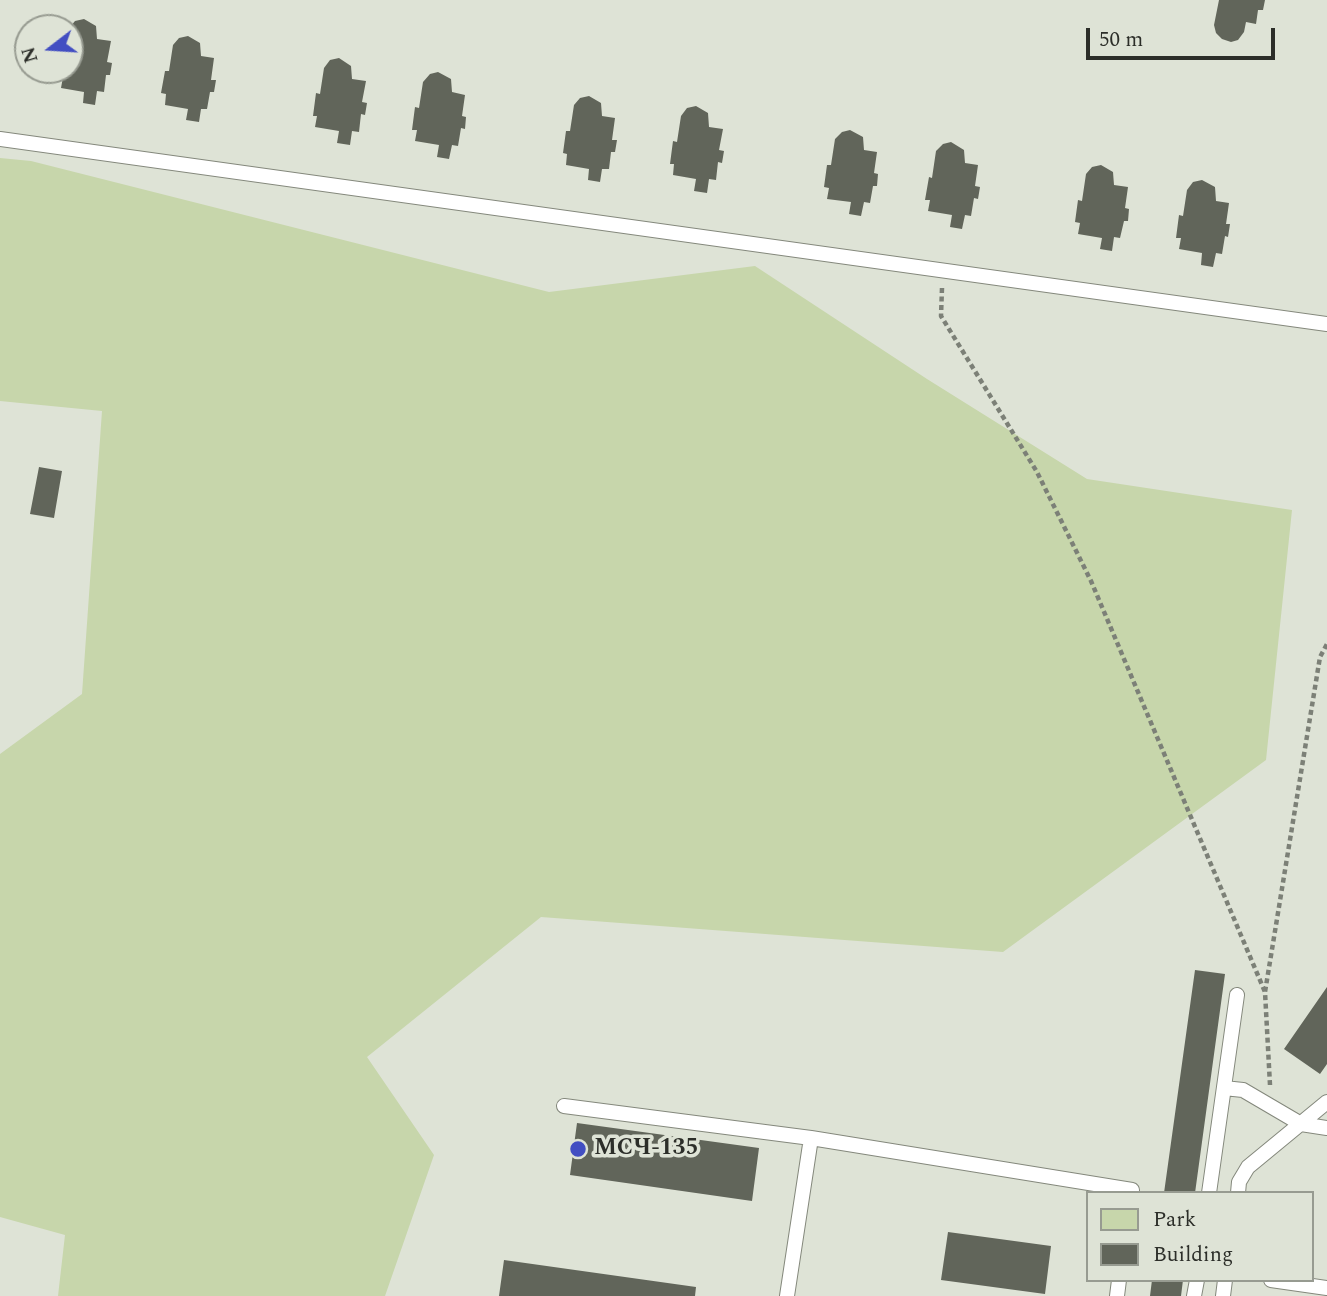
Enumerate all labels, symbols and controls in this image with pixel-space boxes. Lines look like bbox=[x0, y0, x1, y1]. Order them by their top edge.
north arrow bbox=[14, 14, 84, 84]
scale bar bbox=[1089, 14, 1278, 58]
text: 50 m bbox=[1099, 24, 1143, 56]
text: N bbox=[14, 43, 46, 66]
place label: МСЧ-135 bbox=[594, 1135, 698, 1163]
marker: МСЧ-135 bbox=[568, 1139, 588, 1159]
legend bbox=[1086, 1191, 1313, 1282]
text: Park bbox=[1153, 1204, 1196, 1236]
text: Building bbox=[1153, 1239, 1233, 1271]

